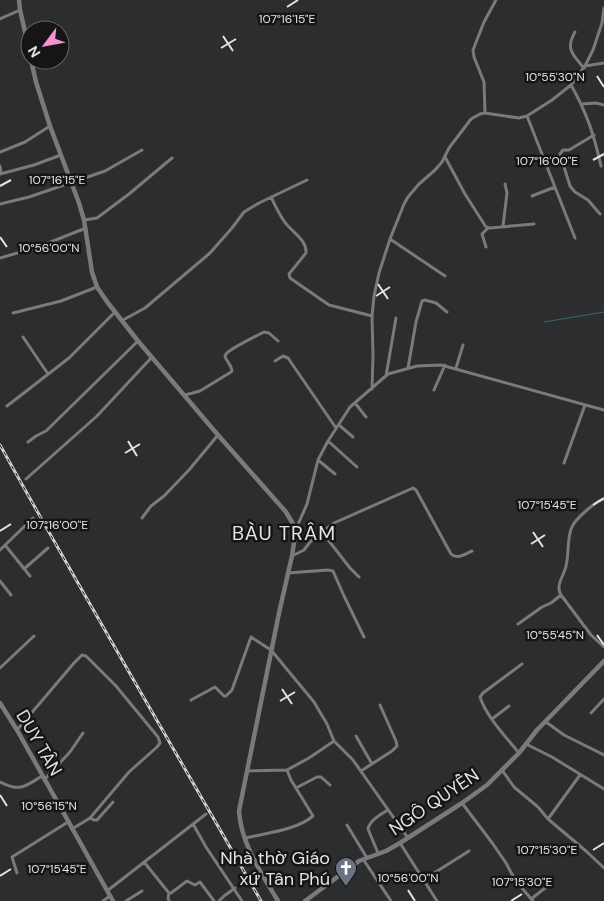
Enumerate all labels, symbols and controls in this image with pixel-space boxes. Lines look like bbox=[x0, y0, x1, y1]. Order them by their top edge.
text: 107°16'15"E bbox=[259, 11, 316, 27]
north arrow bbox=[20, 20, 70, 70]
text: N bbox=[24, 43, 44, 61]
text: 10°55'30"N bbox=[525, 69, 585, 85]
text: 107°16'00"E bbox=[516, 153, 578, 169]
text: 107°16'15"E bbox=[29, 172, 86, 188]
text: 10°56'00"N bbox=[18, 240, 80, 256]
text: 107°15'45"E bbox=[517, 497, 577, 513]
text: 107°16'00"E bbox=[26, 517, 88, 533]
district label: BÀU TRÂM bbox=[232, 520, 336, 546]
text: 10°55'45"N bbox=[526, 627, 584, 643]
street label: DUY TÂN bbox=[10, 706, 68, 780]
street label: NGÔ QUYỀN bbox=[384, 763, 484, 841]
text: 10°56'15"N bbox=[21, 798, 77, 814]
text: 107°15'30"E bbox=[517, 842, 578, 858]
place label: Nhà thờ Giáo xứ Tân Phú bbox=[220, 846, 330, 891]
church icon: Nhà thờ Giáo xứ Tân Phú bbox=[334, 856, 358, 887]
text: 107°15'45"E bbox=[27, 861, 87, 877]
text: 10°56'00"N bbox=[377, 870, 439, 886]
text: 107°15'30"E bbox=[492, 874, 553, 890]

